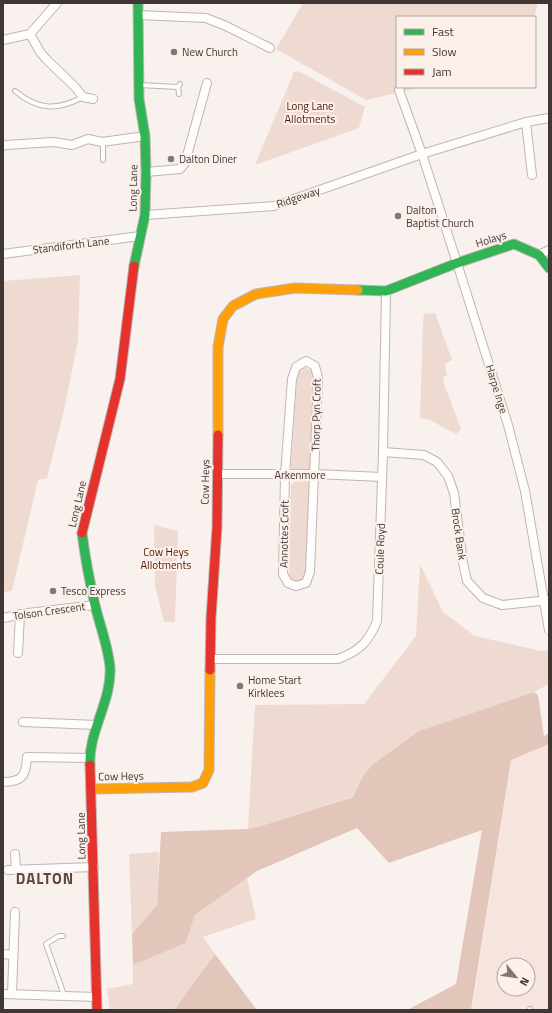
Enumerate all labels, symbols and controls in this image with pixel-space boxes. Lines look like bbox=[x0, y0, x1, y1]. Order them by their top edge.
legend bbox=[396, 16, 536, 88]
text: Fast bbox=[432, 22, 455, 41]
text: Slow bbox=[432, 42, 457, 61]
place label: New Church bbox=[182, 44, 238, 60]
marker: New Church bbox=[169, 47, 179, 57]
text: Jam bbox=[432, 62, 452, 81]
park label: Long Lane Allotments bbox=[285, 98, 335, 127]
place label: Dalton Diner bbox=[179, 151, 237, 167]
marker: Dalton Diner bbox=[166, 154, 176, 164]
street label: Long Lane bbox=[125, 164, 141, 212]
street label: Ridgeway bbox=[274, 182, 323, 212]
place label: Dalton Baptist Church bbox=[406, 202, 474, 231]
marker: Dalton Baptist Church bbox=[393, 211, 403, 221]
street label: Holays bbox=[474, 227, 508, 251]
street label: Standiforth Lane bbox=[32, 232, 111, 258]
street label: Harpe Inge bbox=[482, 363, 512, 416]
street label: Thorp Pyn Croft bbox=[307, 378, 325, 451]
street label: Cow Heys bbox=[197, 459, 213, 505]
street label: Arkenmore bbox=[274, 467, 326, 483]
street label: Long Lane bbox=[64, 479, 90, 529]
street label: Annottes Croft bbox=[275, 500, 293, 568]
street label: Brock Bank bbox=[447, 507, 471, 562]
street label: Coule Royd bbox=[371, 523, 389, 575]
park label: Cow Heys Allotments bbox=[141, 544, 191, 573]
place label: Tesco Express bbox=[61, 583, 126, 599]
marker: Tesco Express bbox=[48, 586, 58, 596]
street label: Tolson Crescent bbox=[12, 598, 86, 624]
place label: Home Start Kirklees bbox=[248, 672, 301, 701]
marker: Home Start Kirklees bbox=[235, 681, 245, 691]
street label: Cow Heys bbox=[98, 768, 144, 784]
street label: Long Lane bbox=[73, 812, 89, 860]
district label: DALTON bbox=[16, 867, 74, 890]
north arrow bbox=[496, 957, 536, 997]
text: N bbox=[516, 975, 534, 989]

